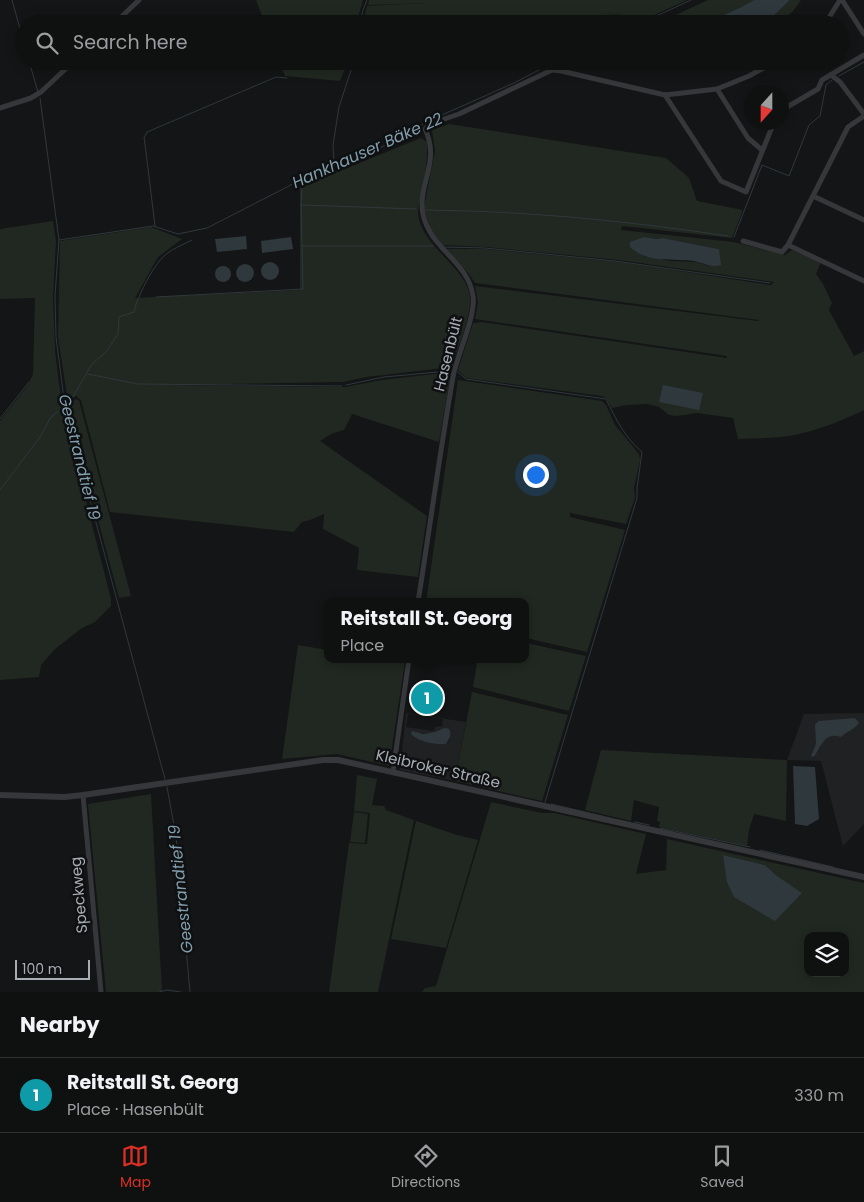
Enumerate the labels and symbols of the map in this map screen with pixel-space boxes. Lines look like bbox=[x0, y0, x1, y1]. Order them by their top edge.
north arrow bbox=[744, 85, 789, 130]
water label: Hankhauser Bäke 22 bbox=[288, 107, 446, 194]
street label: Hasenbült bbox=[428, 314, 467, 393]
water label: Geestrandtief 19 bbox=[53, 392, 106, 523]
your location bbox=[523, 462, 549, 488]
pin: 1 bbox=[411, 679, 443, 717]
street label: Kleibroker Straße bbox=[374, 744, 502, 793]
water label: Geestrandtief 19 bbox=[162, 823, 199, 954]
street label: Speckweg bbox=[65, 856, 92, 934]
scale bar bbox=[15, 957, 90, 980]

